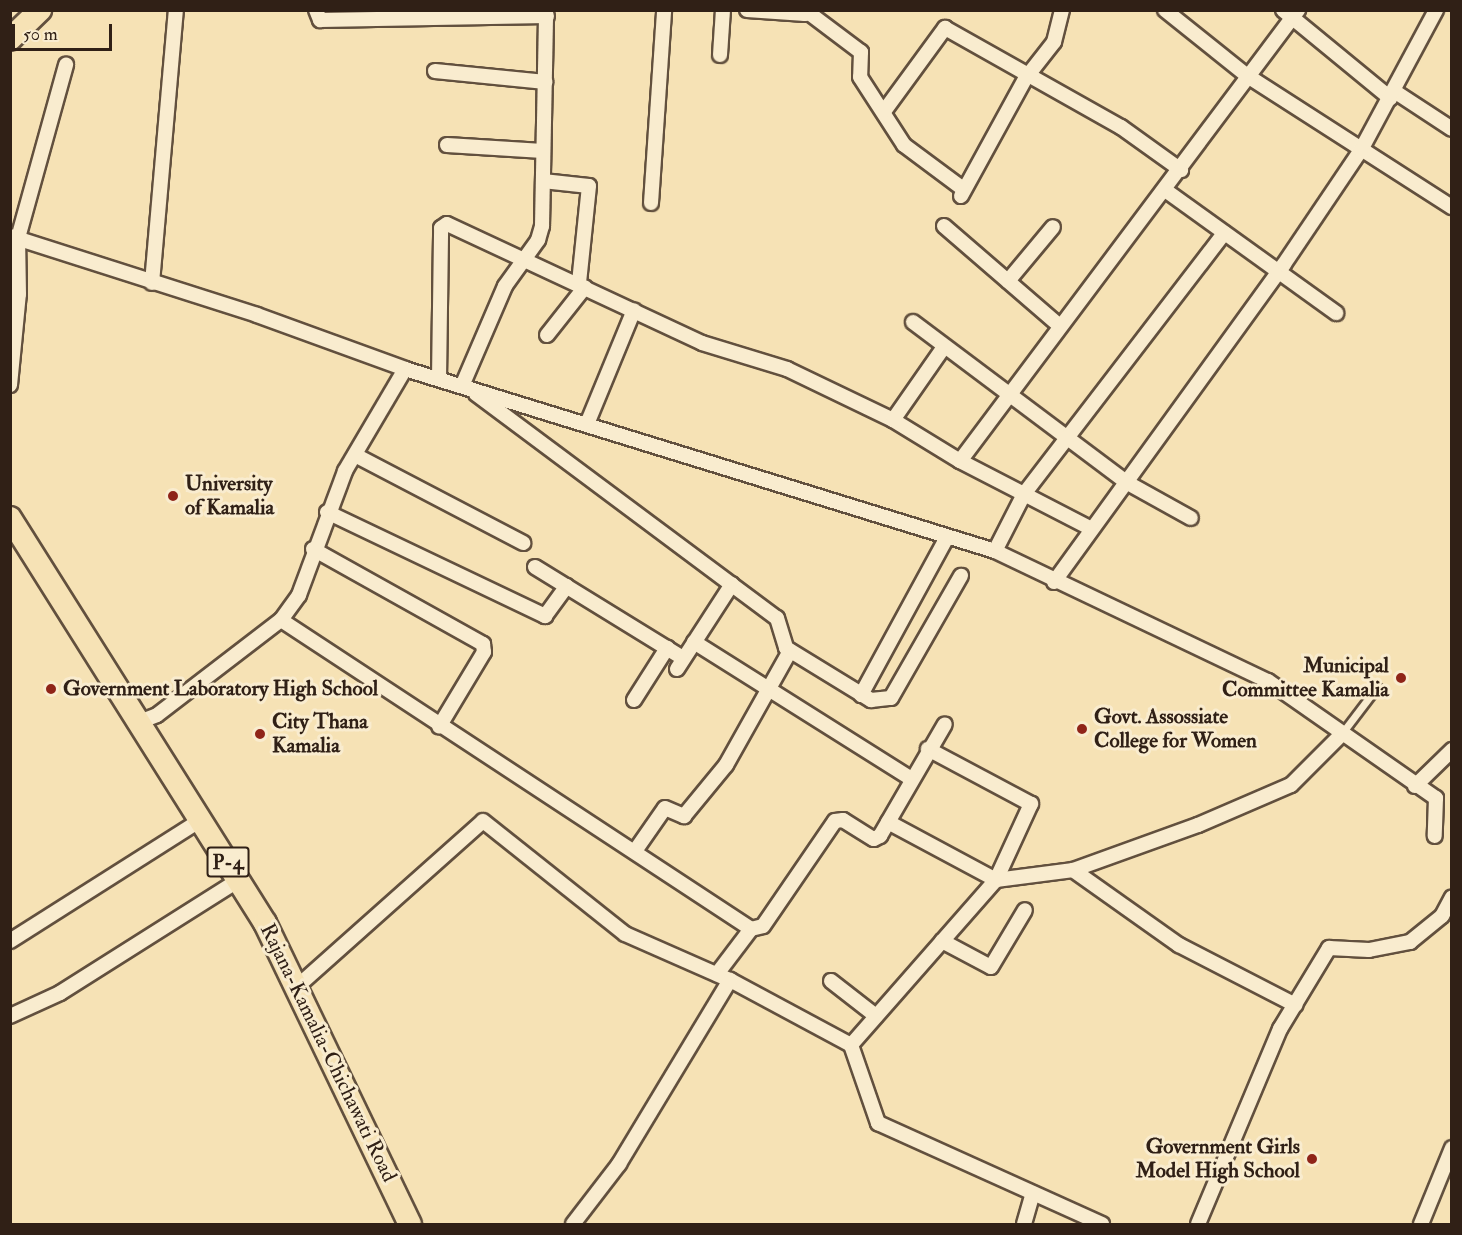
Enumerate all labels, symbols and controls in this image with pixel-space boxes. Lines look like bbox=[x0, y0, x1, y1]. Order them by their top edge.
scale bar bbox=[15, 12, 116, 50]
text: 50 m bbox=[23, 23, 58, 46]
place label: University of Kamalia bbox=[185, 471, 274, 521]
marker: University of Kamalia bbox=[166, 489, 180, 503]
place label: Municipal Committee Kamalia bbox=[1222, 653, 1389, 703]
marker: Municipal Committee Kamalia bbox=[1394, 671, 1408, 685]
place label: Government Laboratory High School bbox=[63, 676, 378, 702]
marker: Government Laboratory High School bbox=[44, 682, 58, 696]
place label: Govt. Assossiate College for Women bbox=[1094, 704, 1257, 754]
place label: City Thana Kamalia bbox=[272, 709, 368, 759]
marker: Govt. Assossiate College for Women bbox=[1075, 722, 1089, 736]
marker: City Thana Kamalia bbox=[253, 727, 267, 741]
road number: P-4 bbox=[206, 845, 250, 879]
street label: Rajana-Kamalia-Chichawati Road bbox=[254, 920, 402, 1186]
place label: Government Girls Model High School bbox=[1136, 1134, 1300, 1184]
marker: Government Girls Model High School bbox=[1305, 1152, 1319, 1166]

